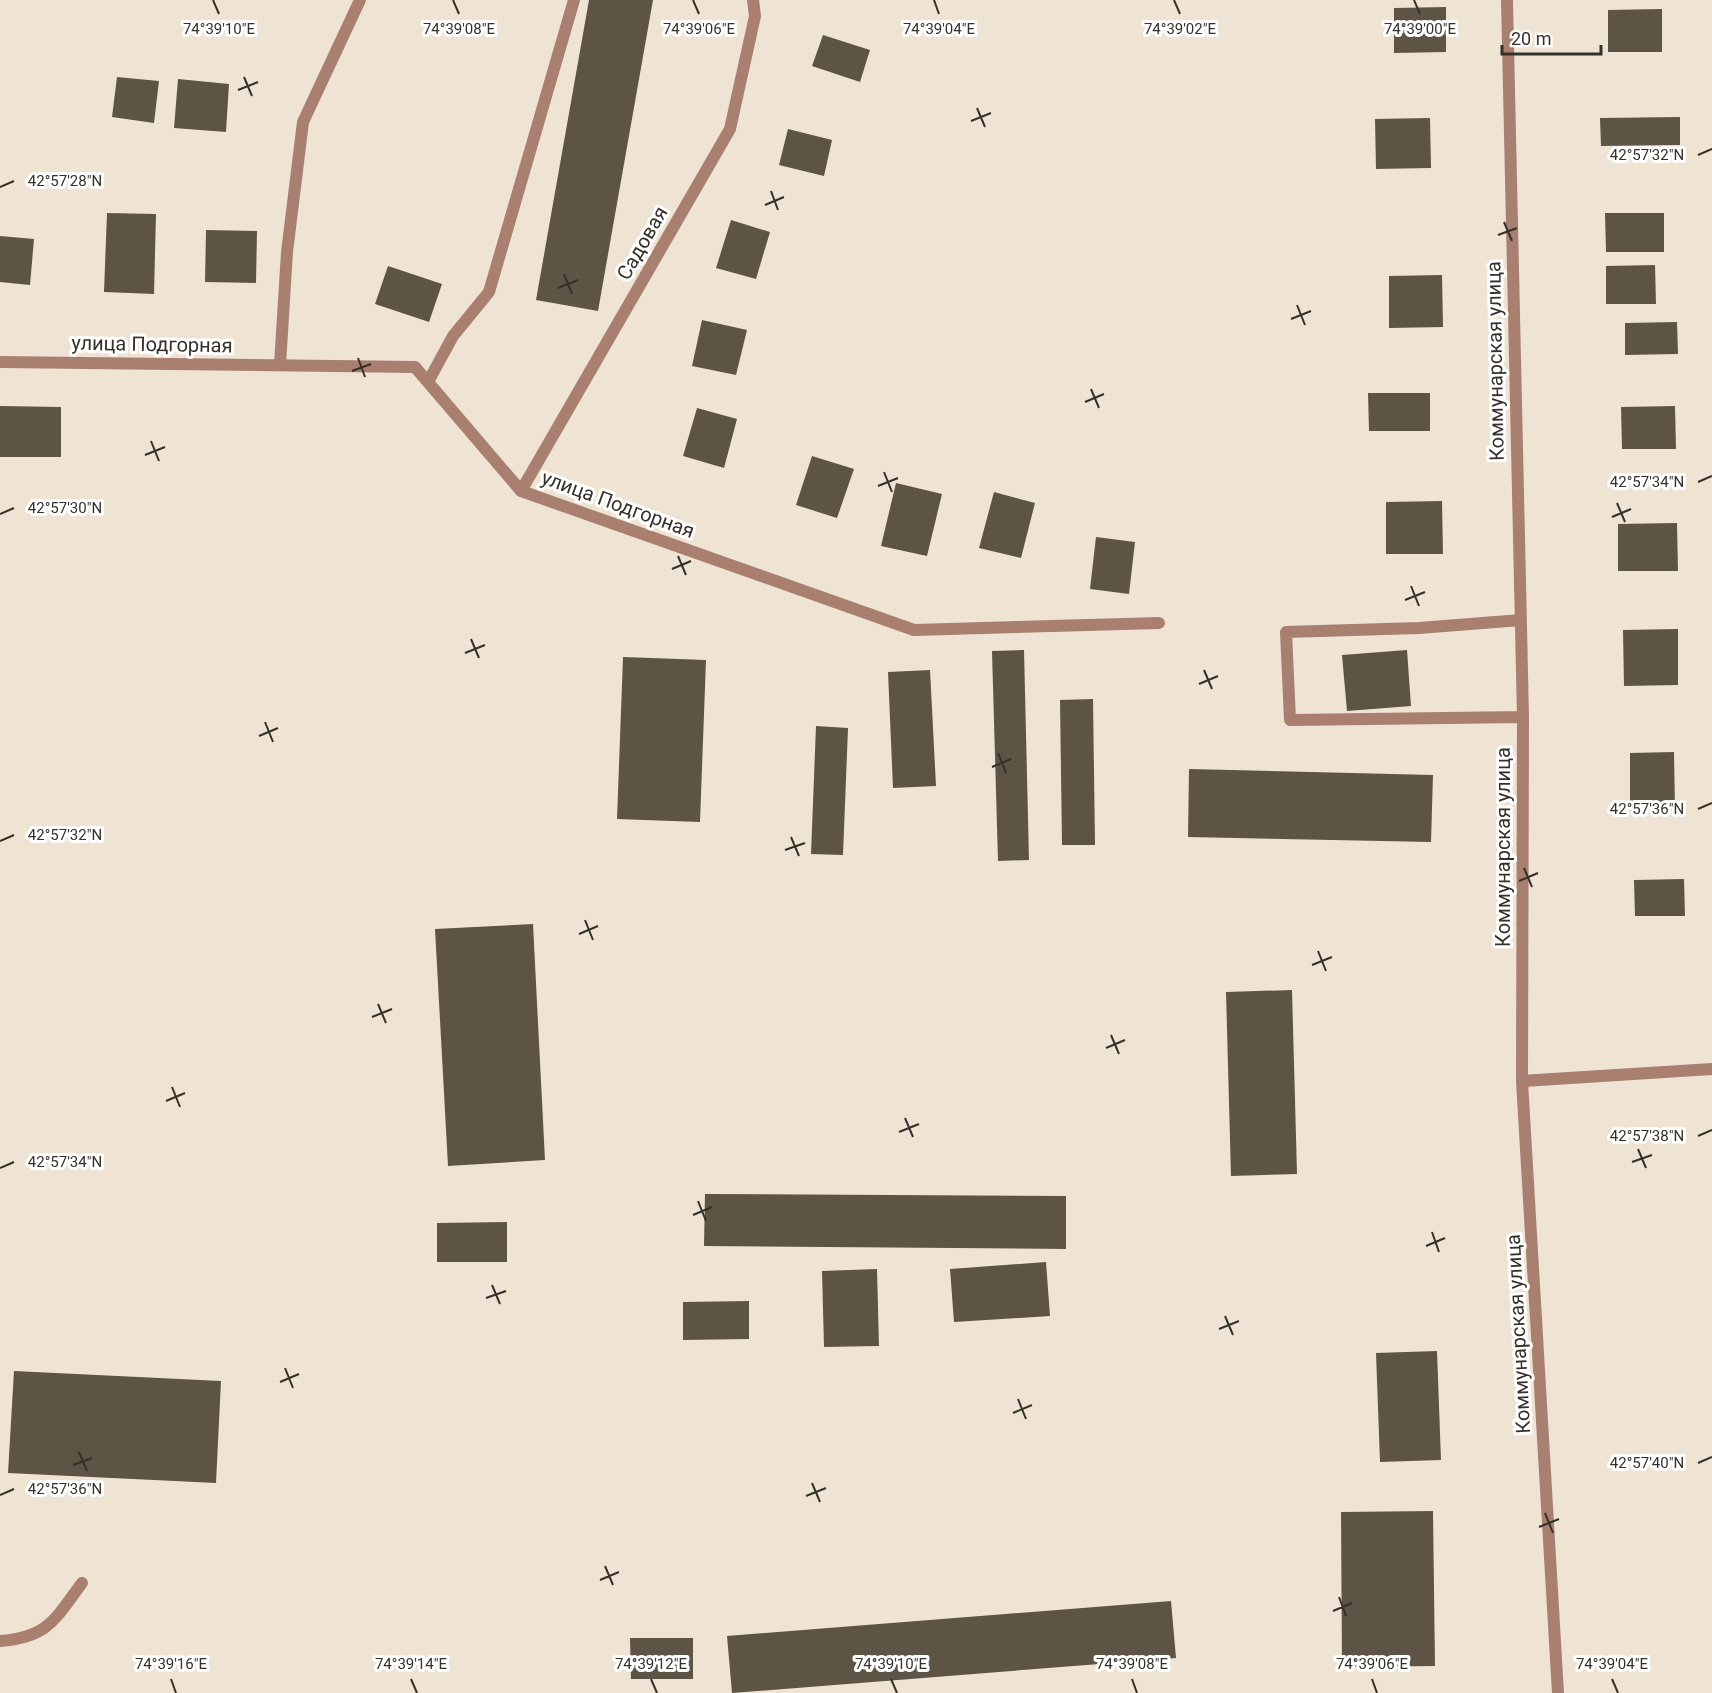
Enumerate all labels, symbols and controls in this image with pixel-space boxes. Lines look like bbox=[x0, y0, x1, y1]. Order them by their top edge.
scale bar bbox=[1502, 18, 1601, 56]
text: 74°39'10"E bbox=[183, 20, 256, 38]
text: 74°39'08"E bbox=[423, 20, 496, 38]
text: 74°39'06"E bbox=[663, 20, 736, 38]
text: 74°39'04"E bbox=[903, 20, 976, 38]
text: 74°39'02"E bbox=[1144, 20, 1217, 38]
text: 74°39'00"E bbox=[1384, 20, 1457, 38]
text: 20 m bbox=[1511, 28, 1551, 49]
text: 42°57'32"N bbox=[1610, 146, 1684, 164]
text: 42°57'28"N bbox=[28, 172, 102, 190]
street label: Садовая bbox=[611, 202, 673, 284]
street label: Коммунарская улица bbox=[1481, 261, 1509, 461]
street label: улица Подгорная bbox=[71, 331, 233, 357]
street label: улица Подгорная bbox=[538, 465, 698, 543]
text: 42°57'34"N bbox=[1610, 473, 1684, 491]
text: 42°57'30"N bbox=[28, 499, 102, 517]
street label: Коммунарская улица bbox=[1491, 747, 1515, 947]
text: 42°57'36"N bbox=[1610, 800, 1684, 818]
text: 42°57'32"N bbox=[28, 826, 102, 844]
text: 42°57'38"N bbox=[1610, 1127, 1684, 1145]
text: 42°57'34"N bbox=[28, 1153, 102, 1171]
street label: Коммунарская улица bbox=[1501, 1234, 1535, 1434]
text: 42°57'40"N bbox=[1610, 1454, 1684, 1472]
text: 42°57'36"N bbox=[28, 1480, 102, 1498]
text: 74°39'16"E bbox=[135, 1655, 208, 1673]
text: 74°39'14"E bbox=[375, 1655, 448, 1673]
text: 74°39'12"E bbox=[615, 1655, 688, 1673]
text: 74°39'10"E bbox=[855, 1655, 928, 1673]
text: 74°39'08"E bbox=[1096, 1655, 1169, 1673]
text: 74°39'06"E bbox=[1336, 1655, 1409, 1673]
text: 74°39'04"E bbox=[1576, 1655, 1649, 1673]

